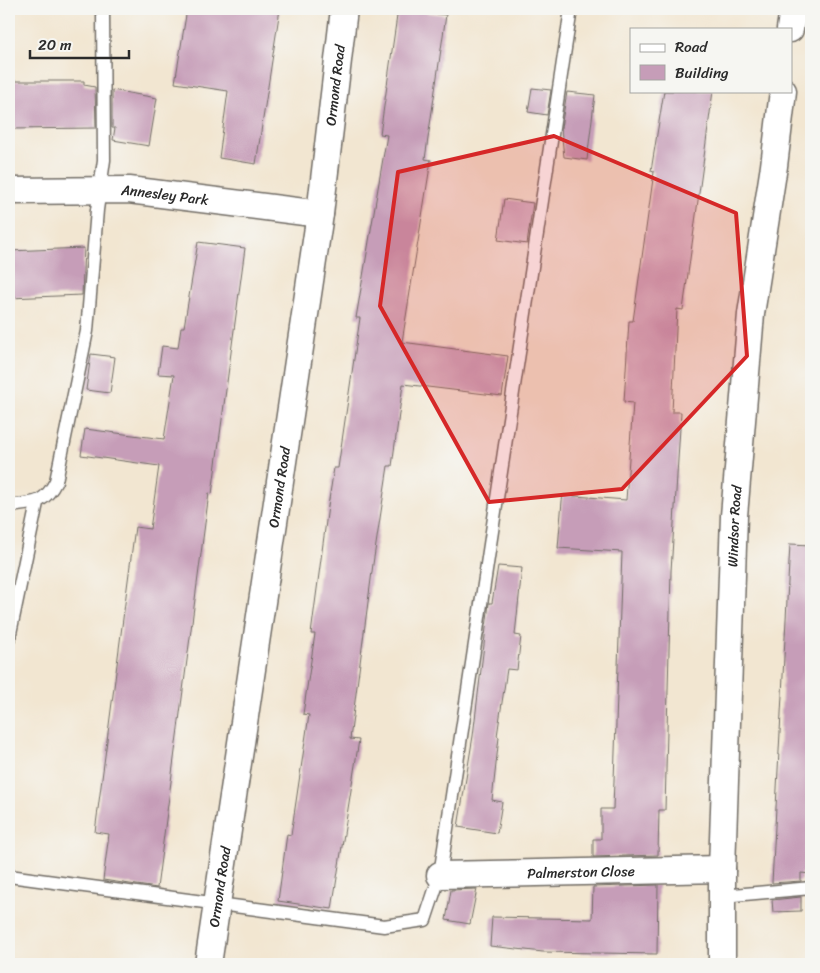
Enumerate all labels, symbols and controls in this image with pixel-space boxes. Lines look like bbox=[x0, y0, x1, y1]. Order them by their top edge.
scale bar bbox=[30, 28, 129, 60]
legend bbox=[630, 28, 792, 92]
text: 20 m bbox=[38, 32, 72, 58]
text: Road bbox=[675, 34, 708, 60]
street label: Ormond Road bbox=[318, 42, 352, 127]
text: Building bbox=[675, 60, 729, 86]
street label: Annesley Park bbox=[120, 177, 211, 212]
street label: Ormond Road bbox=[261, 444, 298, 529]
street label: Windsor Road bbox=[720, 483, 749, 567]
street label: Ormond Road bbox=[201, 843, 238, 929]
street label: Palmerston Close bbox=[527, 858, 635, 886]

